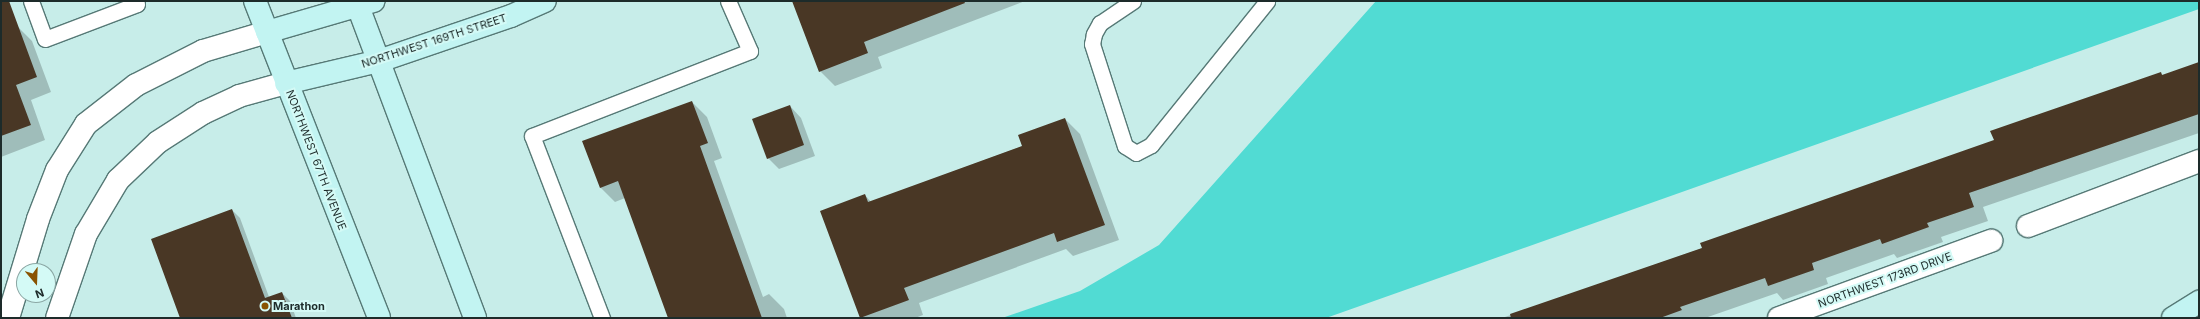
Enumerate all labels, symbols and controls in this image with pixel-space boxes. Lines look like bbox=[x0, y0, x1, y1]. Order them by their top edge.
street label: NORTHWEST 169TH STREET bbox=[360, 11, 508, 71]
street label: NORTHWEST 67TH AVENUE bbox=[283, 88, 349, 232]
street label: NORTHWEST 173RD DRIVE bbox=[1816, 250, 1954, 310]
north arrow bbox=[16, 263, 56, 303]
text: N bbox=[33, 285, 46, 301]
place label: Marathon bbox=[273, 299, 325, 313]
marker: Marathon bbox=[260, 301, 270, 311]

